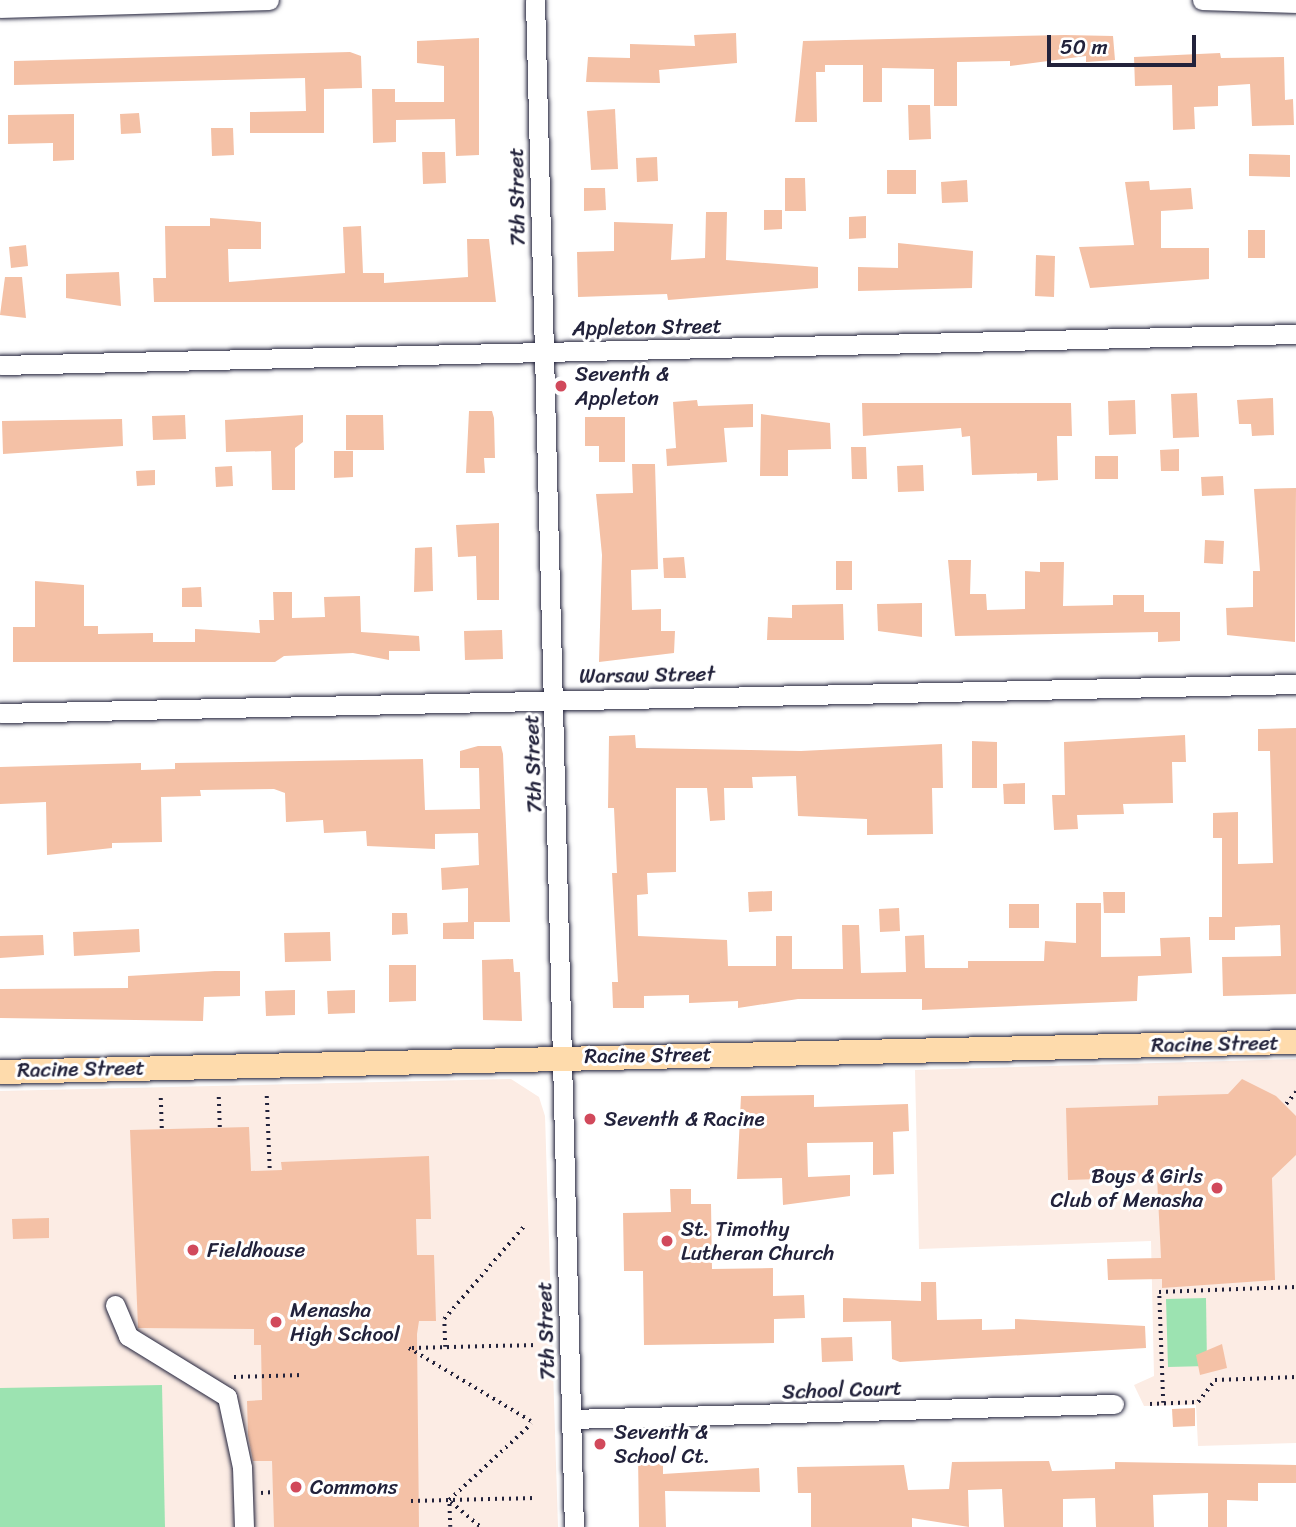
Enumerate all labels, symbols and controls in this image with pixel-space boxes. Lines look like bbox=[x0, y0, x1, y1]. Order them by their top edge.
scale bar bbox=[1051, 21, 1200, 65]
text: 50 m bbox=[1060, 28, 1108, 66]
street label: 7th Street bbox=[504, 147, 530, 247]
street label: Appleton Street bbox=[572, 313, 722, 341]
place label: Seventh & Appleton bbox=[575, 361, 669, 411]
marker: Seventh & Appleton bbox=[553, 378, 569, 394]
street label: Warsaw Street bbox=[579, 661, 715, 689]
street label: 7th Street bbox=[519, 714, 547, 814]
street label: Racine Street bbox=[1151, 1030, 1279, 1058]
street label: Racine Street bbox=[584, 1041, 712, 1069]
street label: Racine Street bbox=[17, 1055, 145, 1083]
place label: Seventh & Racine bbox=[604, 1106, 765, 1132]
marker: Seventh & Racine bbox=[582, 1111, 598, 1127]
place label: Boys & Girls Club of Menasha bbox=[1050, 1163, 1203, 1213]
marker: Boys & Girls Club of Menasha bbox=[1209, 1180, 1225, 1196]
place label: St. Timothy Lutheran Church bbox=[681, 1216, 834, 1266]
marker: St. Timothy Lutheran Church bbox=[659, 1233, 675, 1249]
place label: Fieldhouse bbox=[207, 1237, 305, 1263]
marker: Fieldhouse bbox=[185, 1242, 201, 1258]
street label: 7th Street bbox=[532, 1281, 560, 1381]
place label: Menasha High School bbox=[290, 1297, 400, 1347]
marker: Menasha High School bbox=[268, 1314, 284, 1330]
street label: School Court bbox=[781, 1375, 903, 1405]
place label: Seventh & School Ct. bbox=[614, 1419, 710, 1469]
marker: Seventh & School Ct. bbox=[592, 1436, 608, 1452]
place label: Commons bbox=[310, 1474, 398, 1500]
marker: Commons bbox=[288, 1479, 304, 1495]

